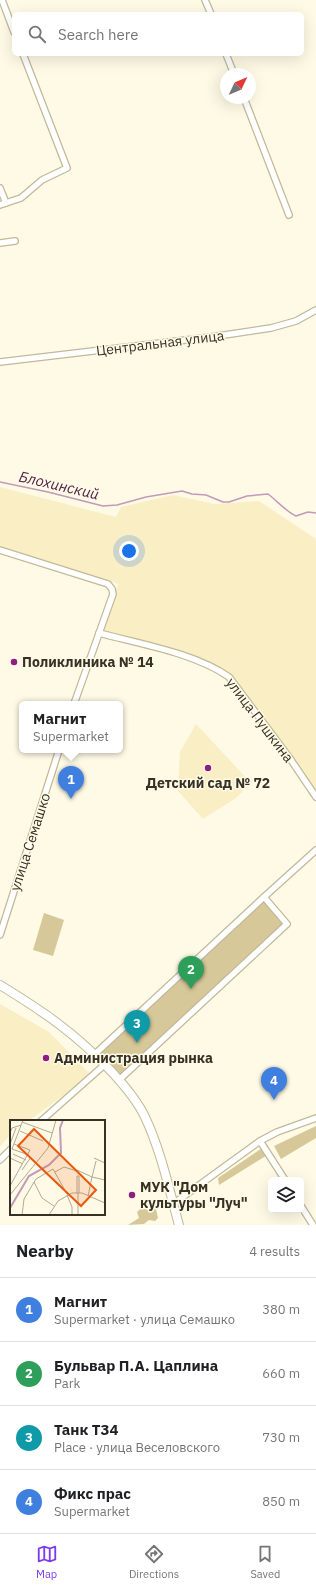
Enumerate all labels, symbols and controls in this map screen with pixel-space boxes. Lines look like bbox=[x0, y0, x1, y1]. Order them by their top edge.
search box bbox=[12, 12, 304, 56]
icon: search bbox=[26, 23, 48, 45]
text: Search here bbox=[58, 25, 138, 44]
north arrow bbox=[220, 68, 256, 104]
street label: Центральная улица bbox=[95, 326, 226, 360]
water label: Блохинский bbox=[17, 467, 101, 503]
your location bbox=[119, 541, 139, 561]
place label: Поликлиника № 14 bbox=[22, 653, 154, 671]
marker: Поликлиника № 14 bbox=[9, 657, 19, 667]
street label: улица Пушкина bbox=[222, 674, 298, 766]
popup bbox=[19, 701, 123, 753]
text: Магнит bbox=[33, 709, 86, 728]
text: Supermarket bbox=[33, 728, 109, 745]
marker: Детский сад № 72 bbox=[203, 763, 213, 773]
pin: 1 bbox=[58, 766, 84, 799]
place label: Детский сад № 72 bbox=[146, 774, 270, 792]
street label: улица Семашко bbox=[6, 790, 54, 893]
pin: 2 bbox=[178, 956, 204, 989]
pin: 3 bbox=[124, 1010, 150, 1043]
place label: Администрация рынка bbox=[54, 1049, 213, 1067]
marker: Администрация рынка bbox=[41, 1053, 51, 1063]
pin: 4 bbox=[261, 1067, 287, 1100]
inset map bbox=[10, 1120, 105, 1215]
map controls bbox=[268, 1177, 304, 1213]
button: layers bbox=[268, 1177, 304, 1213]
place label: МУК "Дом культуры "Луч" bbox=[140, 1178, 248, 1212]
marker: МУК "Дом культуры "Луч" bbox=[127, 1190, 137, 1200]
text: Nearby bbox=[16, 1240, 74, 1262]
text: 4 results bbox=[249, 1243, 300, 1260]
text: Магнит bbox=[54, 1292, 107, 1311]
text: 1 bbox=[25, 1301, 33, 1318]
text: 380 m bbox=[262, 1301, 300, 1318]
text: Supermarket · улица Семашко bbox=[54, 1311, 235, 1328]
text: Бульвар П.А. Цаплина bbox=[54, 1356, 218, 1375]
text: 2 bbox=[25, 1365, 33, 1382]
text: 660 m bbox=[262, 1365, 300, 1382]
text: Park bbox=[54, 1375, 80, 1392]
text: Танк T34 bbox=[54, 1420, 119, 1439]
text: 3 bbox=[25, 1429, 33, 1446]
text: 730 m bbox=[262, 1429, 300, 1446]
text: Place · улица Веселовского bbox=[54, 1439, 220, 1456]
text: Фикс прас bbox=[54, 1484, 131, 1503]
text: 4 bbox=[25, 1493, 33, 1510]
text: 850 m bbox=[262, 1493, 300, 1510]
text: Supermarket bbox=[54, 1503, 130, 1520]
tab: Map bbox=[36, 1543, 58, 1581]
tab: Directions bbox=[129, 1543, 179, 1581]
tab: Saved bbox=[250, 1543, 280, 1581]

